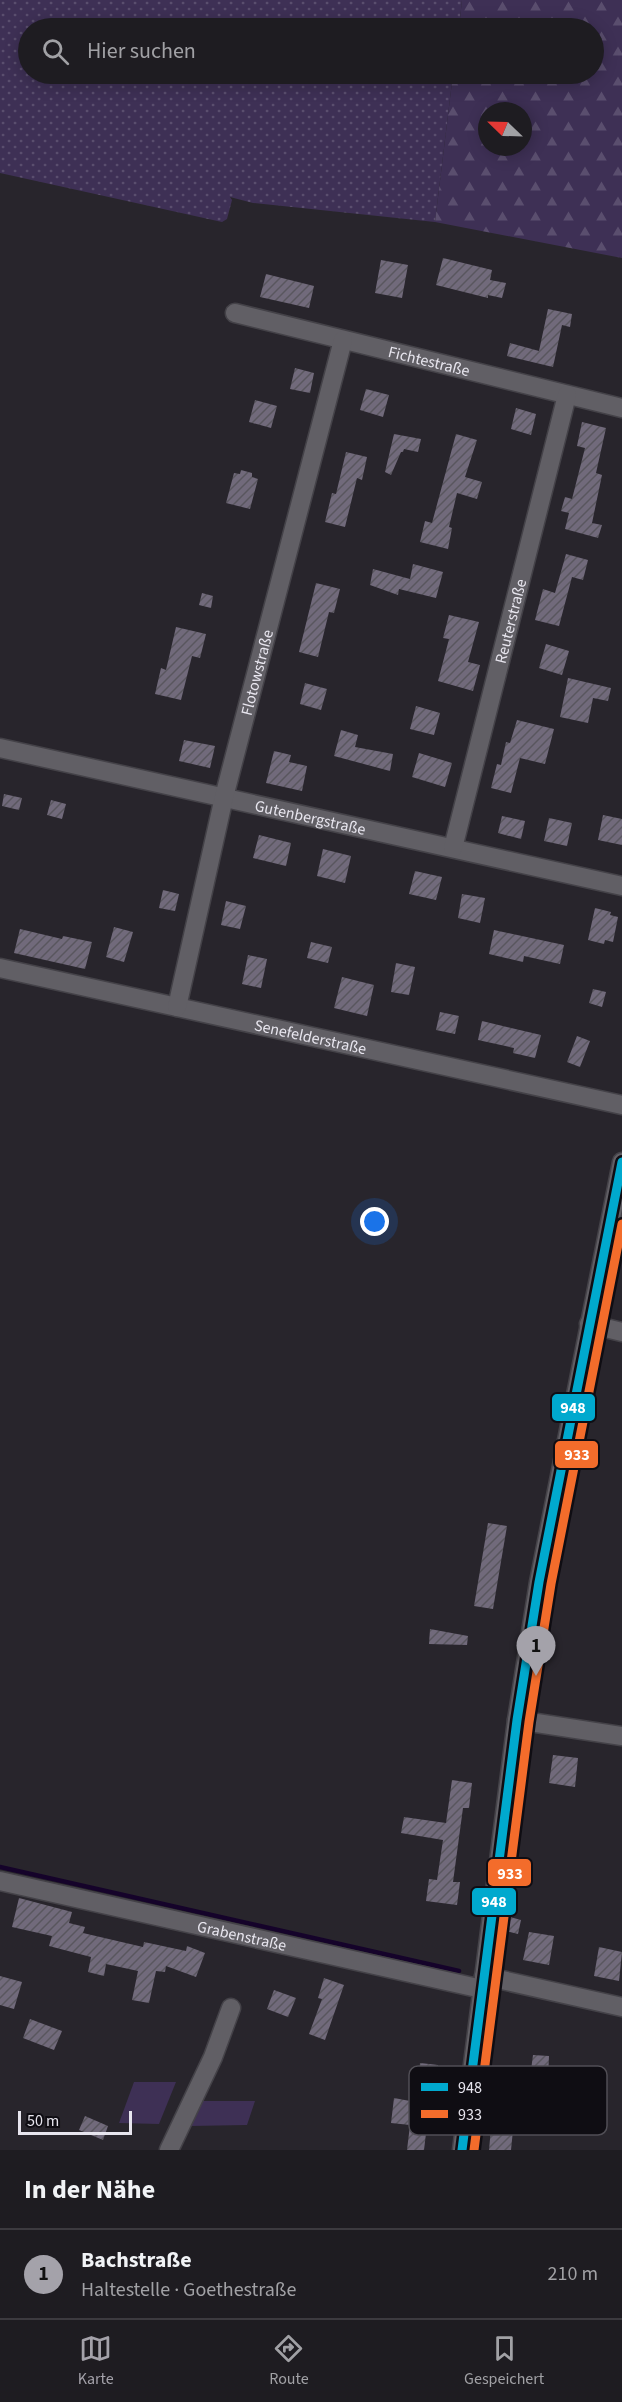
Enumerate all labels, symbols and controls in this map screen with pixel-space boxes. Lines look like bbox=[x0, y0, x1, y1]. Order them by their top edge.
search box bbox=[18, 18, 604, 84]
icon: search bbox=[39, 35, 72, 68]
text: Hier suchen bbox=[87, 35, 196, 67]
north arrow bbox=[478, 102, 532, 156]
street label: Fichtestraße bbox=[386, 341, 472, 382]
street label: Reuterstraße bbox=[490, 577, 532, 666]
street label: Flotowstraße bbox=[236, 627, 279, 718]
street label: Gutenbergstraße bbox=[253, 795, 368, 841]
street label: Senefelderstraße bbox=[252, 1014, 369, 1060]
your location bbox=[360, 1207, 389, 1236]
line badge: 948 bbox=[551, 1393, 596, 1422]
text: 948 bbox=[560, 1397, 586, 1419]
line badge: 933 bbox=[554, 1440, 599, 1469]
text: 933 bbox=[564, 1444, 590, 1466]
pin: 1 bbox=[516, 1626, 556, 1676]
line badge: 933 bbox=[487, 1858, 532, 1887]
text: 933 bbox=[497, 1863, 523, 1885]
line badge: 948 bbox=[471, 1887, 517, 1916]
text: 948 bbox=[481, 1891, 507, 1913]
street label: Grabenstraße bbox=[195, 1916, 289, 1957]
legend bbox=[409, 2066, 607, 2135]
text: 948 bbox=[458, 2077, 482, 2099]
text: 933 bbox=[458, 2104, 482, 2126]
scale bar bbox=[18, 2108, 132, 2136]
text: 50 m bbox=[27, 2110, 59, 2132]
text: In der Nähe bbox=[24, 2171, 155, 2208]
text: Bachstraße bbox=[81, 2244, 192, 2276]
text: 1 bbox=[38, 2260, 49, 2288]
text: 210 m bbox=[548, 2260, 598, 2288]
text: Haltestelle · Goethestraße bbox=[81, 2276, 296, 2304]
tab: Karte bbox=[78, 2332, 114, 2390]
tab: Route bbox=[269, 2332, 309, 2390]
tab: Gespeichert bbox=[464, 2332, 544, 2390]

